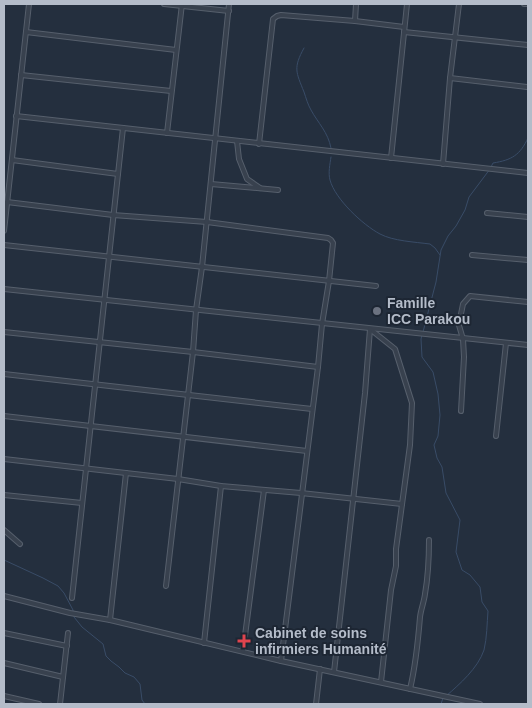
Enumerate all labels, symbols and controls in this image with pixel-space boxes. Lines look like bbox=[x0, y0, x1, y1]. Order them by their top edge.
place label: Famille ICC Parakou bbox=[387, 295, 470, 327]
marker: Famille ICC Parakou bbox=[371, 305, 383, 317]
place label: Cabinet de soins infirmiers Humanité bbox=[255, 625, 387, 657]
marker: Cabinet de soins infirmiers Humanité bbox=[237, 634, 251, 648]

